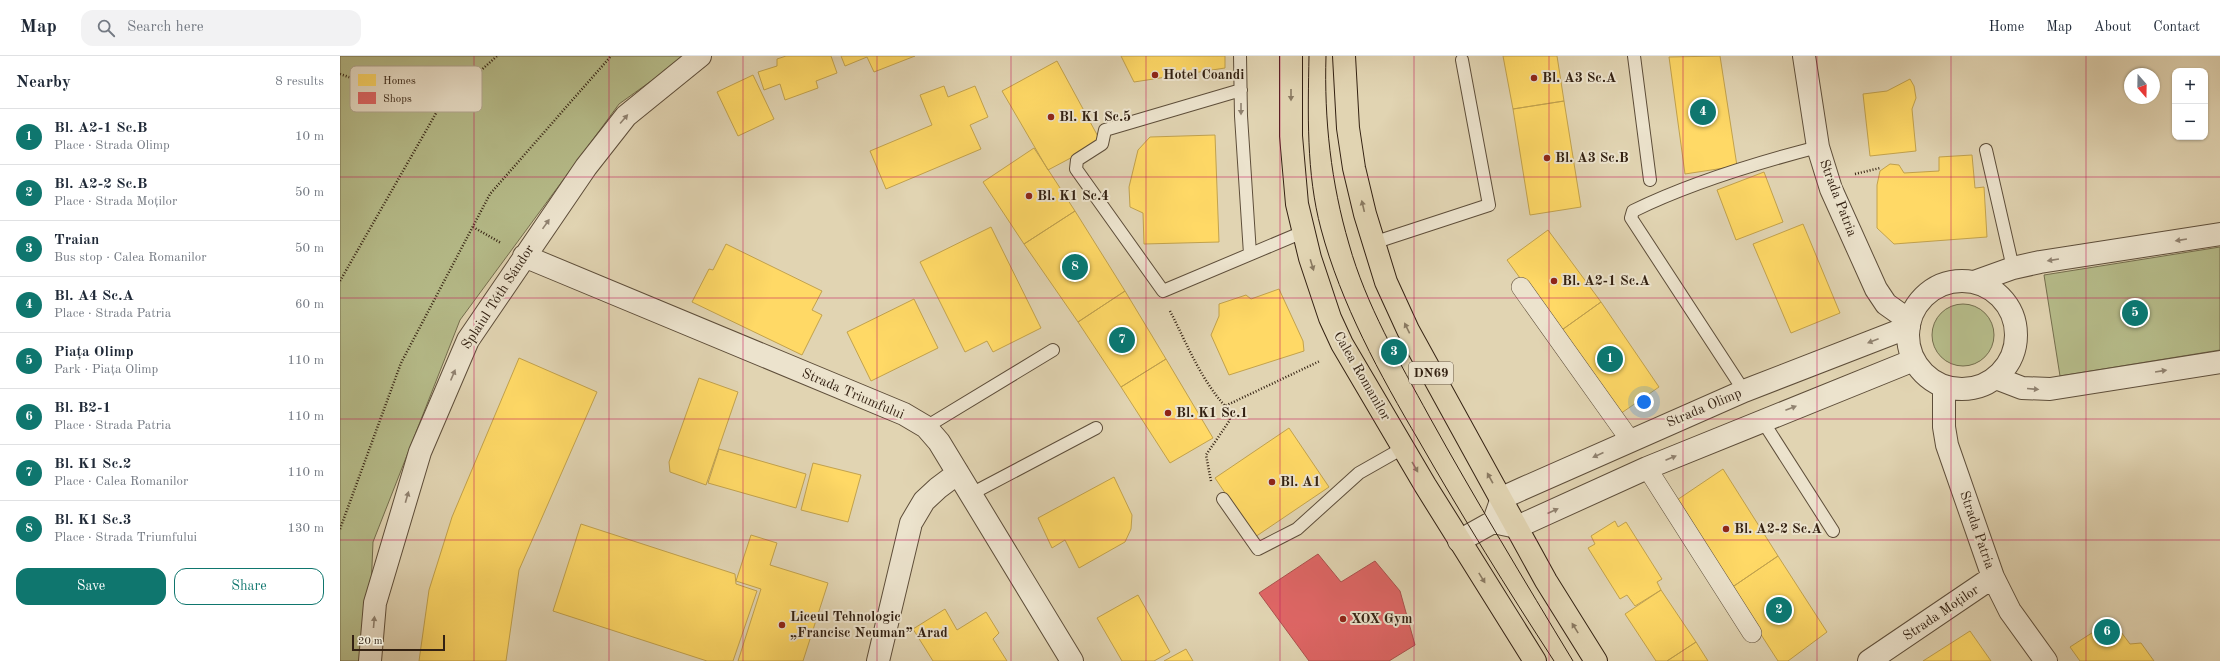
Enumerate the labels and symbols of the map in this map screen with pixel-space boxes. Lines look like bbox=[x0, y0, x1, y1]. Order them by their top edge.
legend bbox=[350, 66, 482, 112]
place label: Hotel Coandi bbox=[1163, 68, 1244, 82]
north arrow bbox=[2124, 68, 2160, 104]
marker: Hotel Coandi bbox=[1150, 70, 1160, 80]
place label: Bl. A3 Sc.A bbox=[1542, 71, 1617, 85]
marker: Bl. A3 Sc.A bbox=[1529, 73, 1539, 83]
text: Homes bbox=[383, 76, 416, 87]
one-way arrow bbox=[1288, 89, 1294, 102]
text: Shops bbox=[383, 94, 412, 105]
pin: 4 bbox=[1690, 97, 1716, 127]
one-way arrow bbox=[1238, 103, 1244, 116]
place label: Bl. K1 Sc.5 bbox=[1059, 110, 1131, 124]
marker: Bl. K1 Sc.5 bbox=[1046, 112, 1056, 122]
one-way arrow bbox=[619, 114, 628, 124]
place label: Bl. A3 Sc.B bbox=[1555, 151, 1629, 165]
marker: Bl. A3 Sc.B bbox=[1542, 153, 1552, 163]
street label: Strada Patria bbox=[1817, 157, 1859, 239]
place label: Bl. K1 Sc.4 bbox=[1037, 189, 1109, 203]
marker: Bl. K1 Sc.4 bbox=[1024, 191, 1034, 201]
one-way arrow bbox=[1359, 200, 1365, 212]
one-way arrow bbox=[542, 218, 550, 229]
one-way arrow bbox=[2175, 237, 2188, 243]
street label: Splaiul Tóth Sándor bbox=[459, 242, 537, 352]
pin: 8 bbox=[1062, 252, 1088, 282]
one-way arrow bbox=[2047, 257, 2059, 263]
one-way arrow bbox=[1309, 259, 1315, 271]
place label: Bl. A2-1 Sc.A bbox=[1562, 274, 1650, 288]
marker: Bl. A2-1 Sc.A bbox=[1549, 276, 1559, 286]
pin: 5 bbox=[2122, 298, 2148, 328]
one-way arrow bbox=[1404, 322, 1410, 334]
pin: 7 bbox=[1109, 325, 1135, 355]
street label: Calea Romanilor bbox=[1331, 329, 1393, 423]
pin: 3 bbox=[1381, 337, 1407, 367]
one-way arrow bbox=[1867, 339, 1879, 345]
pin: 1 bbox=[1597, 344, 1623, 374]
road number: DN69 bbox=[1409, 362, 1453, 384]
street label: Strada Triumfului bbox=[800, 366, 906, 422]
one-way arrow bbox=[2155, 368, 2167, 374]
one-way arrow bbox=[450, 369, 456, 381]
street label: Strada Olimp bbox=[1664, 386, 1744, 430]
one-way arrow bbox=[2027, 386, 2039, 392]
your location bbox=[1634, 392, 1654, 412]
one-way arrow bbox=[1786, 405, 1798, 411]
place label: Bl. K1 Sc.1 bbox=[1176, 406, 1248, 420]
marker: Bl. K1 Sc.1 bbox=[1163, 408, 1173, 418]
one-way arrow bbox=[1592, 452, 1603, 458]
one-way arrow bbox=[1666, 455, 1677, 461]
one-way arrow bbox=[1411, 461, 1418, 473]
one-way arrow bbox=[1487, 472, 1494, 484]
place label: Bl. A1 bbox=[1280, 475, 1321, 489]
marker: Bl. A1 bbox=[1267, 477, 1277, 487]
street label: Strada Patria bbox=[1957, 489, 1997, 571]
one-way arrow bbox=[404, 490, 410, 502]
one-way arrow bbox=[1547, 508, 1558, 514]
place label: Bl. A2-2 Sc.A bbox=[1734, 522, 1822, 536]
marker: Bl. A2-2 Sc.A bbox=[1721, 524, 1731, 534]
one-way arrow bbox=[1479, 572, 1486, 584]
street label: Strada Moților bbox=[1901, 582, 1982, 643]
pin: 2 bbox=[1766, 595, 1792, 625]
place label: Liceul Tehnologic „Francisc Neuman” Arad bbox=[790, 610, 948, 640]
place label: XOX Gym bbox=[1351, 612, 1413, 626]
marker: XOX Gym bbox=[1338, 614, 1348, 624]
one-way arrow bbox=[370, 616, 377, 628]
pin: 6 bbox=[2094, 617, 2120, 647]
marker: Liceul Tehnologic „Francisc Neuman” Arad bbox=[777, 620, 787, 630]
one-way arrow bbox=[1572, 622, 1579, 634]
scale bar bbox=[352, 633, 445, 652]

